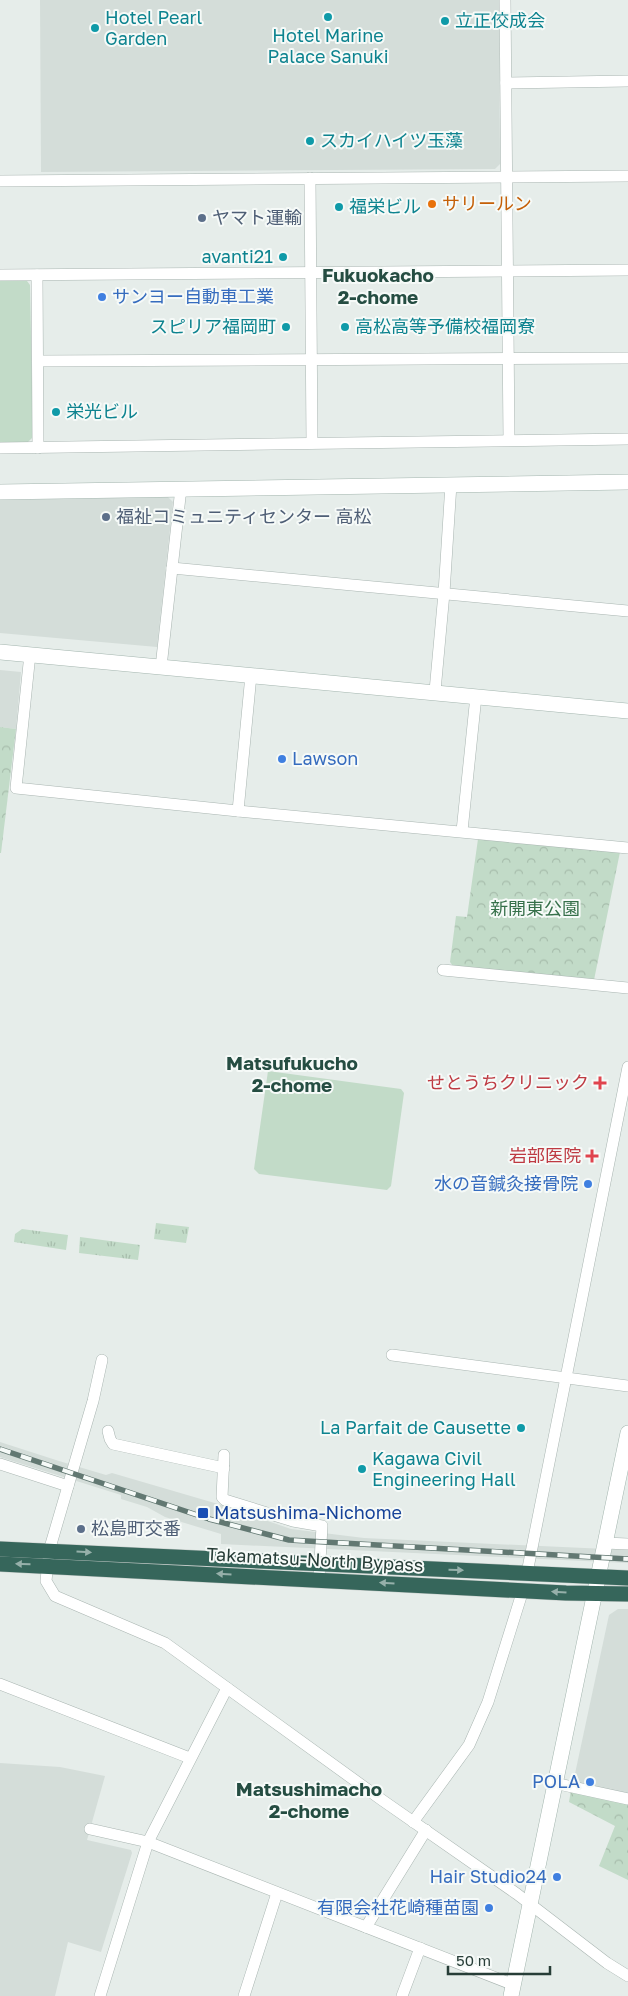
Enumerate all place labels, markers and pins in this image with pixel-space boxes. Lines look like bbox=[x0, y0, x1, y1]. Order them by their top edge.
place label: Hotel Pearl Garden bbox=[105, 6, 203, 49]
place label: 立正佼成会 bbox=[455, 9, 545, 31]
marker: Hotel Marine Palace Sanuki bbox=[322, 11, 334, 23]
marker: 立正佼成会 bbox=[439, 15, 451, 27]
marker: Hotel Pearl Garden bbox=[89, 22, 101, 34]
place label: Hotel Marine Palace Sanuki bbox=[267, 24, 389, 67]
place label: スカイハイツ玉藻 bbox=[320, 129, 463, 151]
marker: スカイハイツ玉藻 bbox=[304, 135, 316, 147]
place label: サリールン bbox=[442, 192, 532, 214]
place label: 福栄ビル bbox=[349, 195, 421, 217]
marker: サリールン bbox=[426, 198, 438, 210]
marker: 福栄ビル bbox=[333, 201, 345, 213]
place label: ヤマト運輸 bbox=[212, 206, 302, 228]
marker: ヤマト運輸 bbox=[196, 212, 208, 224]
place label: avanti21 bbox=[201, 245, 273, 267]
marker: avanti21 bbox=[277, 251, 289, 263]
place label: サンヨー自動車工業 bbox=[112, 285, 274, 307]
marker: サンヨー自動車工業 bbox=[96, 291, 108, 303]
place label: スピリア福岡町 bbox=[150, 315, 276, 337]
place label: 高松高等予備校福岡寮 bbox=[355, 315, 535, 337]
marker: スピリア福岡町 bbox=[280, 321, 292, 333]
marker: 高松高等予備校福岡寮 bbox=[339, 321, 351, 333]
place label: 栄光ビル bbox=[66, 400, 138, 422]
marker: 栄光ビル bbox=[50, 406, 62, 418]
place label: 福祉コミュニティセンター 高松 bbox=[116, 505, 371, 527]
marker: 福祉コミュニティセンター 高松 bbox=[100, 511, 112, 523]
place label: Lawson bbox=[292, 747, 358, 769]
marker: Lawson bbox=[276, 753, 288, 765]
place label: せとうちクリニック bbox=[427, 1071, 589, 1093]
marker: せとうちクリニック bbox=[593, 1076, 607, 1090]
place label: 岩部医院 bbox=[509, 1144, 581, 1166]
marker: 岩部医院 bbox=[585, 1149, 599, 1163]
place label: 水の音鍼灸接骨院 bbox=[434, 1172, 578, 1194]
marker: 水の音鍼灸接骨院 bbox=[582, 1178, 594, 1190]
place label: La Parfait de Causette bbox=[320, 1416, 511, 1438]
marker: La Parfait de Causette bbox=[515, 1422, 527, 1434]
place label: Kagawa Civil Engineering Hall bbox=[372, 1447, 516, 1490]
marker: Kagawa Civil Engineering Hall bbox=[356, 1463, 368, 1475]
place label: Matsushima-Nichome bbox=[214, 1501, 402, 1523]
marker: Matsushima-Nichome bbox=[196, 1506, 210, 1520]
place label: 松島町交番 bbox=[91, 1517, 181, 1539]
marker: 松島町交番 bbox=[75, 1523, 87, 1535]
place label: POLA bbox=[532, 1770, 580, 1792]
marker: POLA bbox=[584, 1776, 596, 1788]
place label: Hair Studio24 bbox=[429, 1865, 547, 1887]
marker: Hair Studio24 bbox=[551, 1871, 563, 1883]
place label: 有限会社花崎種苗園 bbox=[317, 1896, 479, 1918]
marker: 有限会社花崎種苗園 bbox=[483, 1902, 495, 1914]

